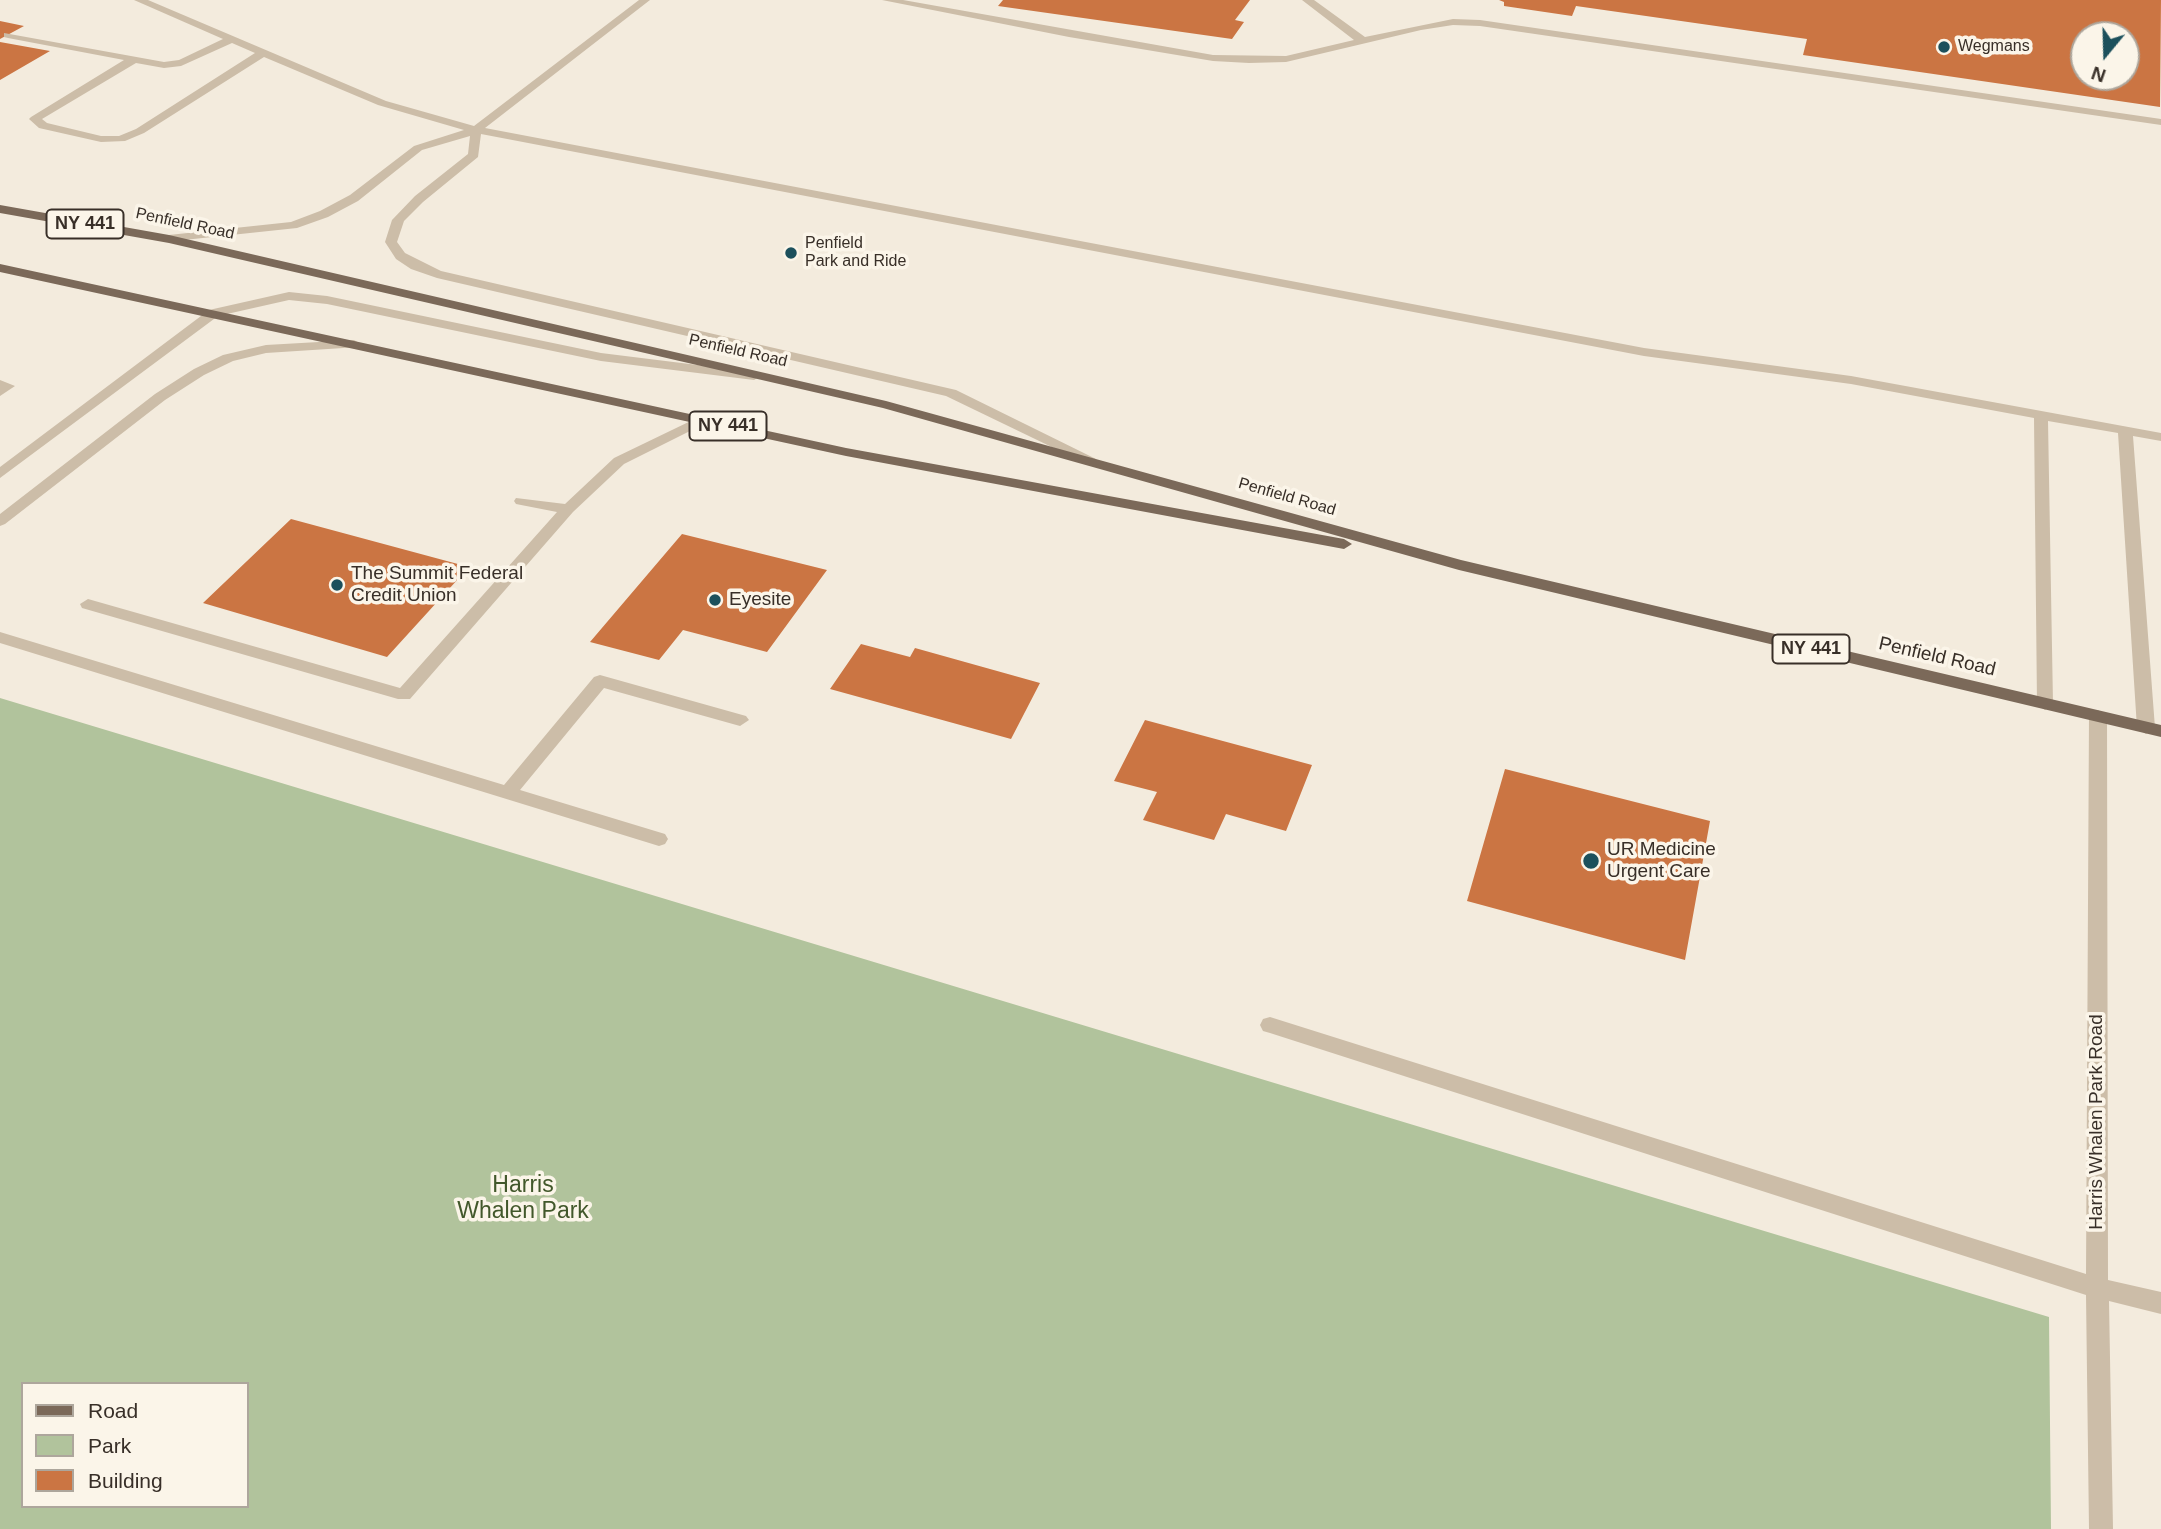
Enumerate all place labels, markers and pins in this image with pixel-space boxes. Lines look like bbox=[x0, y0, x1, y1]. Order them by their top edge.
place label: Wegmans bbox=[1958, 37, 2030, 57]
marker: Wegmans bbox=[1936, 39, 1952, 55]
place label: Penfield Park and Ride bbox=[805, 234, 906, 272]
marker: Penfield Park and Ride bbox=[783, 245, 799, 261]
place label: The Summit Federal Credit Union bbox=[351, 563, 523, 607]
marker: The Summit Federal Credit Union bbox=[329, 577, 345, 593]
place label: Eyesite bbox=[729, 589, 791, 611]
marker: Eyesite bbox=[707, 592, 723, 608]
place label: UR Medicine Urgent Care bbox=[1607, 839, 1716, 883]
marker: UR Medicine Urgent Care bbox=[1581, 851, 1601, 871]

